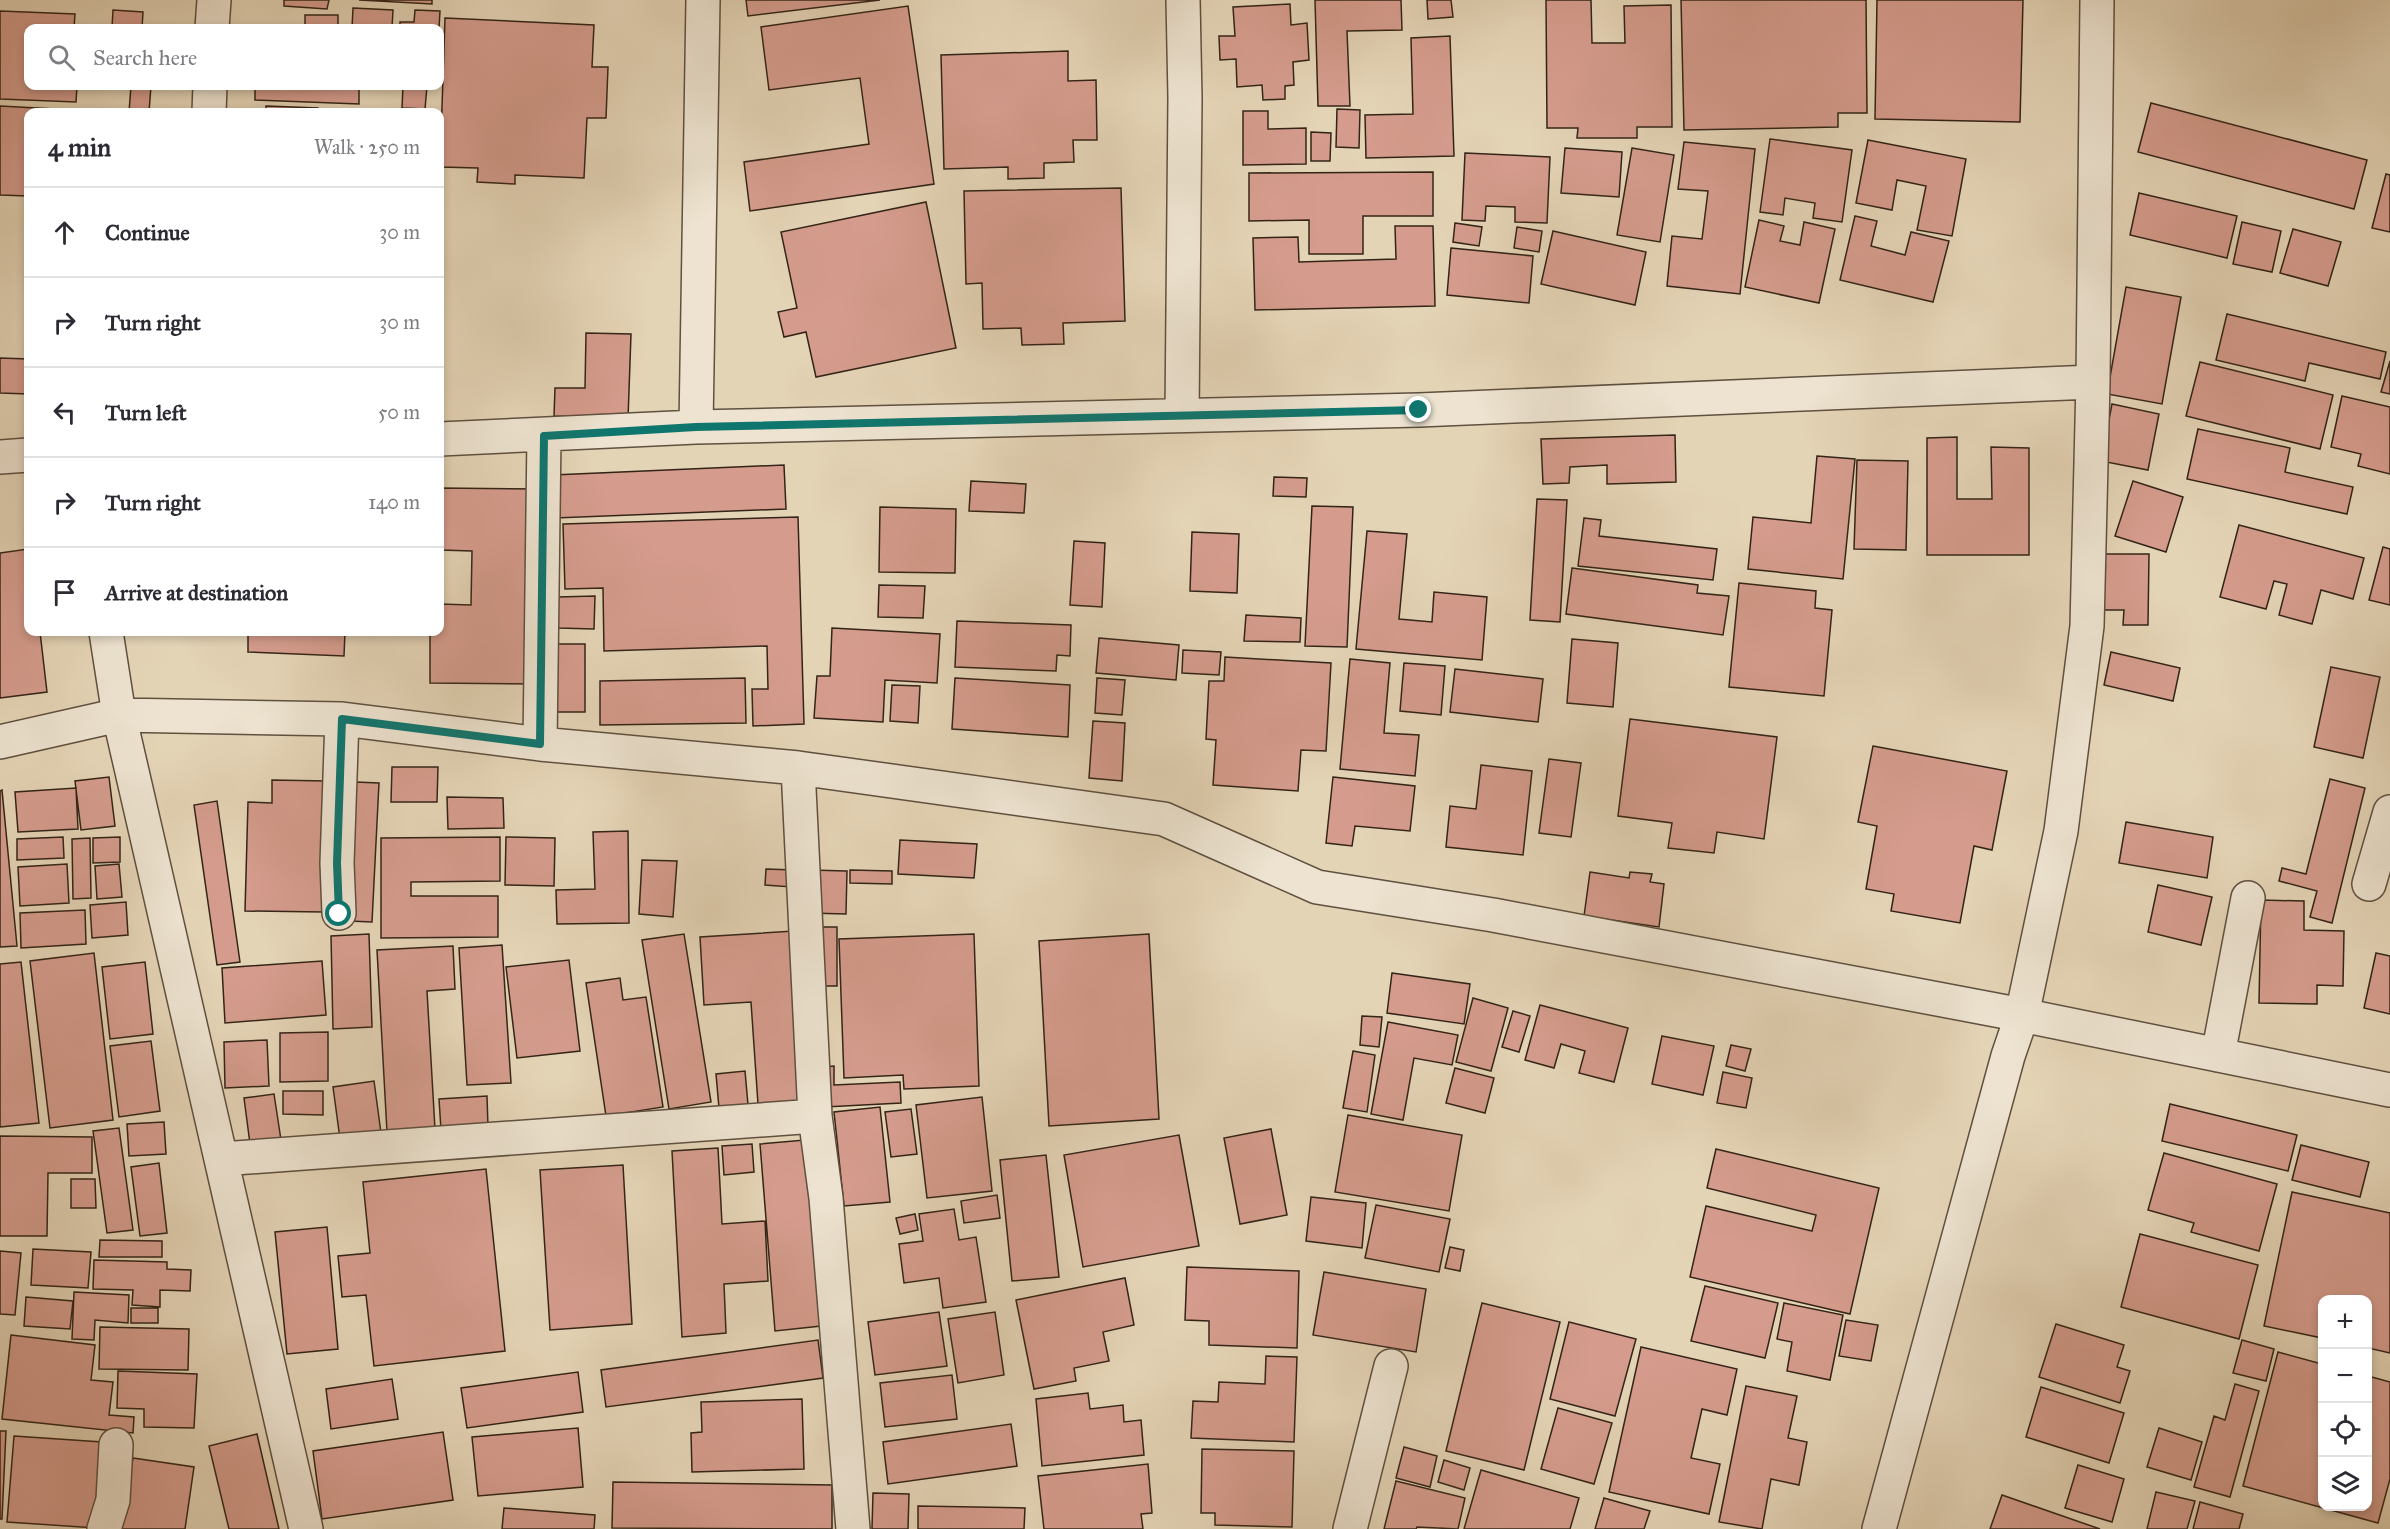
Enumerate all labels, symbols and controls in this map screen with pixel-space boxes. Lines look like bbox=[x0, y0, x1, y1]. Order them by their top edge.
search box bbox=[24, 24, 444, 90]
icon: search bbox=[45, 41, 78, 74]
text: Search here bbox=[93, 44, 197, 71]
text: 4 min bbox=[48, 131, 111, 163]
text: Walk · 250 m bbox=[314, 135, 420, 159]
icon: ahead bbox=[48, 216, 81, 249]
text: Continue bbox=[105, 219, 190, 246]
text: 30 m bbox=[379, 220, 420, 244]
icon: right bbox=[48, 306, 81, 339]
text: Turn right bbox=[105, 309, 201, 336]
text: 30 m bbox=[379, 310, 420, 334]
icon: left bbox=[48, 396, 81, 429]
route end bbox=[1405, 396, 1431, 422]
text: Turn left bbox=[105, 399, 187, 426]
text: 50 m bbox=[378, 400, 420, 424]
icon: right bbox=[48, 486, 81, 519]
text: Turn right bbox=[105, 489, 201, 516]
text: 140 m bbox=[368, 490, 420, 514]
icon: arrive bbox=[48, 576, 81, 609]
text: Arrive at destination bbox=[105, 579, 288, 606]
route start bbox=[325, 900, 351, 926]
map controls bbox=[2318, 1295, 2372, 1511]
button: + bbox=[2318, 1295, 2372, 1349]
button: − bbox=[2318, 1349, 2372, 1403]
button: locate bbox=[2318, 1403, 2372, 1457]
button: layers bbox=[2318, 1457, 2372, 1511]

